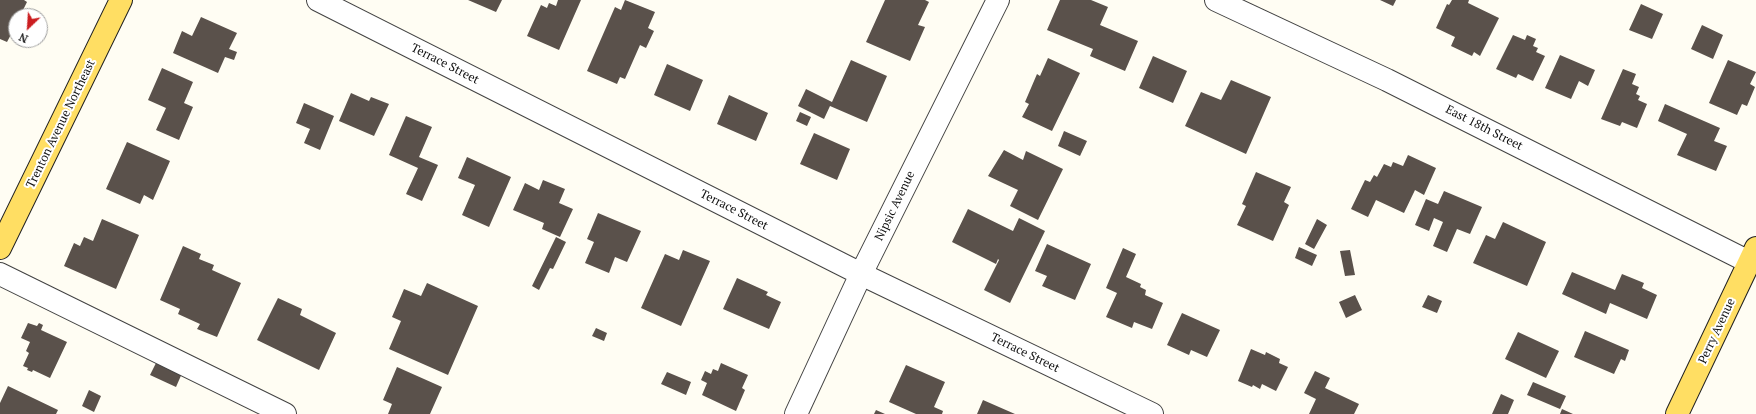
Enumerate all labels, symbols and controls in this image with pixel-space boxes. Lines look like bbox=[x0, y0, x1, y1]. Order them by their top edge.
north arrow bbox=[8, 8, 48, 48]
text: N bbox=[17, 30, 30, 46]
street label: Terrace Street bbox=[409, 41, 481, 87]
street label: Trenton Avenue Northeast bbox=[24, 57, 98, 191]
street label: East 18th Street bbox=[1443, 102, 1525, 154]
street label: Nipsic Avenue bbox=[872, 169, 918, 243]
street label: Terrace Street bbox=[698, 187, 770, 233]
street label: Perry Avenue bbox=[1696, 296, 1738, 366]
street label: Terrace Street bbox=[988, 330, 1062, 376]

